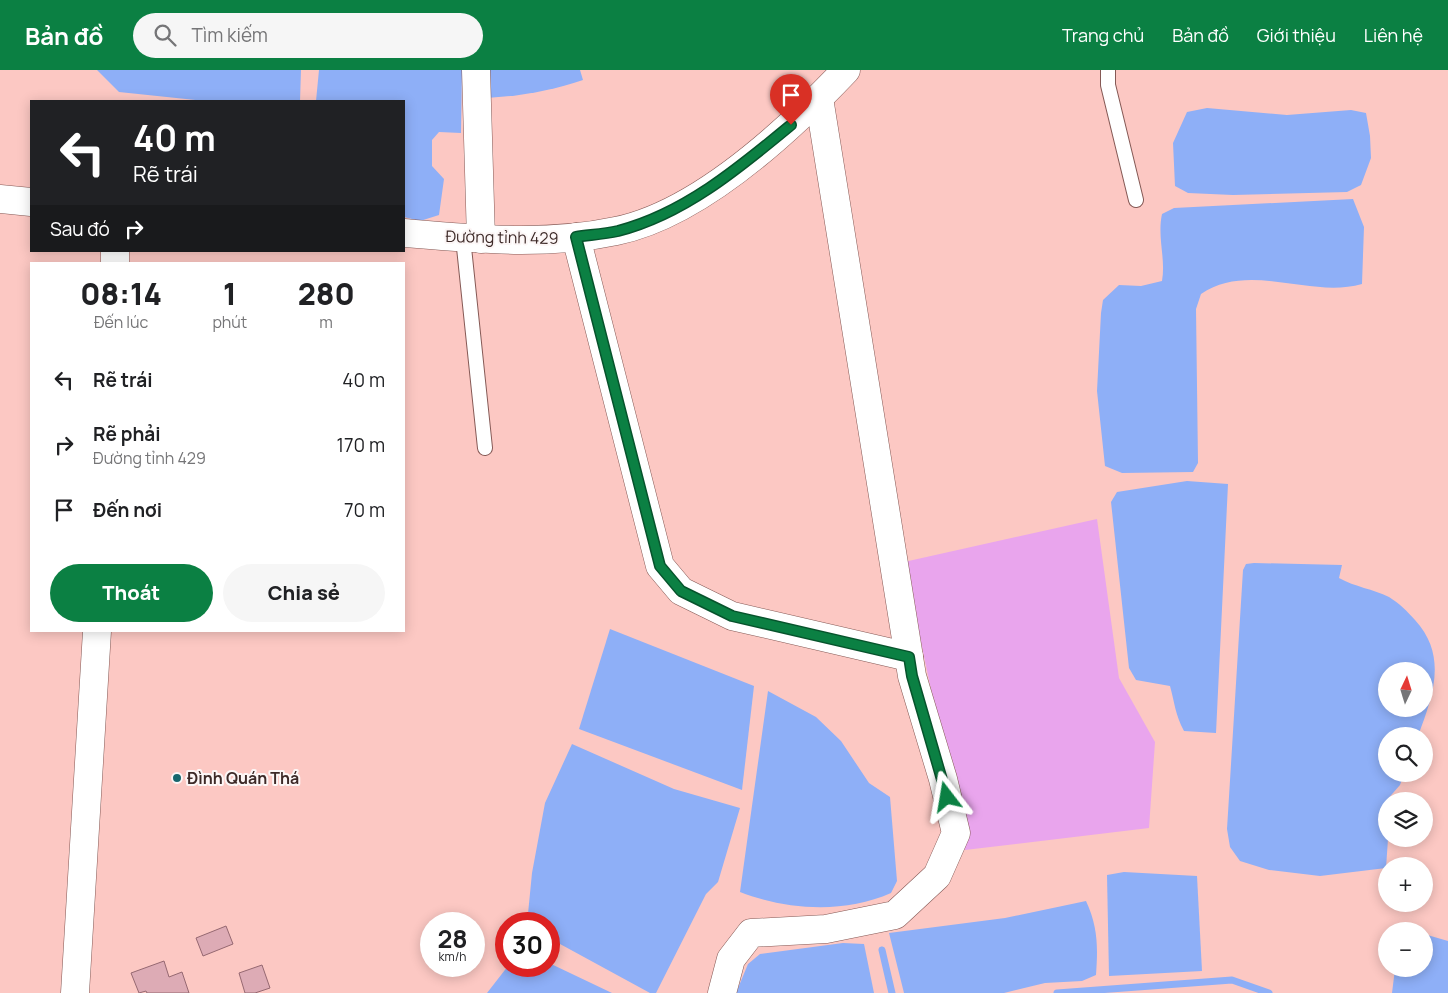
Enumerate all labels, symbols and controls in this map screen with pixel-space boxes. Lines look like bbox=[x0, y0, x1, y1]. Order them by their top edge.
search box bbox=[133, 13, 483, 58]
text: Bản đồ bbox=[25, 19, 103, 52]
icon: search bbox=[151, 21, 179, 49]
text: Tìm kiếm bbox=[191, 22, 268, 48]
text: Trang chủ bbox=[1062, 23, 1144, 47]
text: Bản đồ bbox=[1172, 23, 1229, 47]
text: Giới thiệu bbox=[1257, 23, 1336, 47]
text: Liên hệ bbox=[1364, 23, 1423, 47]
pin bbox=[770, 74, 812, 125]
icon: arrive bbox=[777, 81, 805, 109]
text: 40 m bbox=[133, 114, 216, 162]
icon: left bbox=[50, 120, 115, 185]
text: Rẽ trái bbox=[133, 159, 198, 189]
icon: right bbox=[120, 215, 148, 243]
text: Sau đó bbox=[50, 216, 110, 242]
street label: Đường tỉnh 429 bbox=[445, 225, 559, 249]
text: 08:14 bbox=[80, 273, 162, 314]
text: 1 bbox=[223, 273, 237, 314]
text: 280 bbox=[298, 273, 355, 314]
text: Đến lúc bbox=[94, 311, 148, 333]
text: phút bbox=[212, 311, 247, 333]
text: m bbox=[319, 311, 333, 333]
icon: left bbox=[50, 366, 78, 394]
text: Rẽ trái bbox=[93, 367, 153, 393]
text: 40 m bbox=[342, 367, 385, 393]
text: Rẽ phải bbox=[93, 421, 161, 447]
icon: right bbox=[50, 431, 78, 459]
text: 170 m bbox=[337, 432, 385, 458]
text: Đường tỉnh 429 bbox=[93, 447, 206, 469]
icon: arrive bbox=[50, 496, 78, 524]
text: Đến nơi bbox=[93, 497, 162, 523]
text: 70 m bbox=[344, 497, 385, 523]
button: Thoát bbox=[50, 564, 213, 622]
button: Chia sẻ bbox=[223, 564, 385, 622]
north arrow bbox=[1378, 662, 1432, 718]
map controls bbox=[1378, 662, 1433, 977]
button: search bbox=[1378, 727, 1433, 782]
place label: Đình Quán Thá bbox=[187, 767, 299, 789]
position arrow bbox=[920, 770, 972, 822]
marker: Đình Quán Thá bbox=[171, 772, 183, 784]
button: layers bbox=[1378, 792, 1433, 847]
button: + bbox=[1378, 857, 1433, 912]
speed limit sign: 30 bbox=[495, 912, 560, 977]
text: 28 bbox=[437, 921, 468, 956]
button: − bbox=[1378, 922, 1433, 977]
text: km/h bbox=[439, 948, 466, 965]

